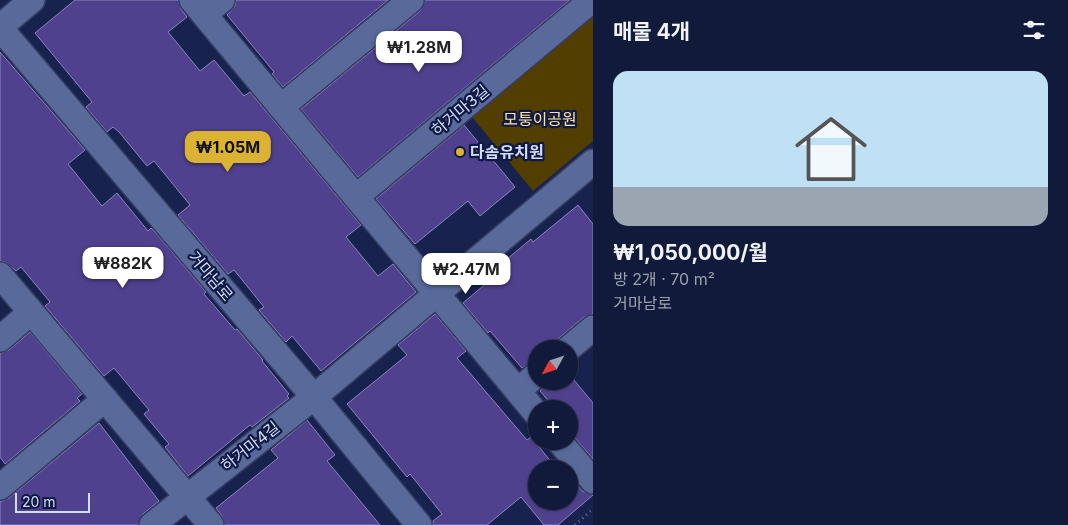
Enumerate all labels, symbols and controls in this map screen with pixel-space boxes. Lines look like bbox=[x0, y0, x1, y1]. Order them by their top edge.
icon: filters bbox=[1020, 16, 1048, 44]
text: 매물 4개 bbox=[613, 19, 690, 44]
pin: ₩1.28M bbox=[378, 30, 460, 73]
text: ₩1.28M bbox=[387, 37, 451, 57]
street label: 하거마3길 bbox=[427, 80, 493, 140]
icon: home bbox=[786, 104, 876, 194]
park label: 모퉁이공원 bbox=[503, 109, 577, 129]
pin: ₩1.05M bbox=[187, 130, 269, 173]
text: ₩1.05M bbox=[196, 137, 260, 157]
place label: 다솜유치원 bbox=[470, 142, 544, 162]
marker: 다솜유치원 bbox=[454, 146, 466, 158]
text: ₩1,050,000/월 bbox=[613, 240, 768, 265]
pin: ₩882K bbox=[88, 246, 158, 289]
street label: 거마남로 bbox=[184, 247, 238, 305]
pin: ₩2.47M bbox=[425, 252, 507, 295]
text: ₩882K bbox=[93, 253, 153, 273]
text: ₩2.47M bbox=[432, 259, 500, 279]
text: 방 2개 · 70 m² bbox=[613, 269, 715, 289]
text: 거마남로 bbox=[613, 293, 672, 313]
north arrow bbox=[528, 340, 578, 390]
map controls bbox=[528, 340, 578, 510]
button: + bbox=[528, 400, 578, 450]
street label: 하거마4길 bbox=[217, 417, 283, 475]
button: − bbox=[528, 460, 578, 510]
scale bar bbox=[15, 490, 90, 513]
text: 20 m bbox=[22, 493, 56, 510]

